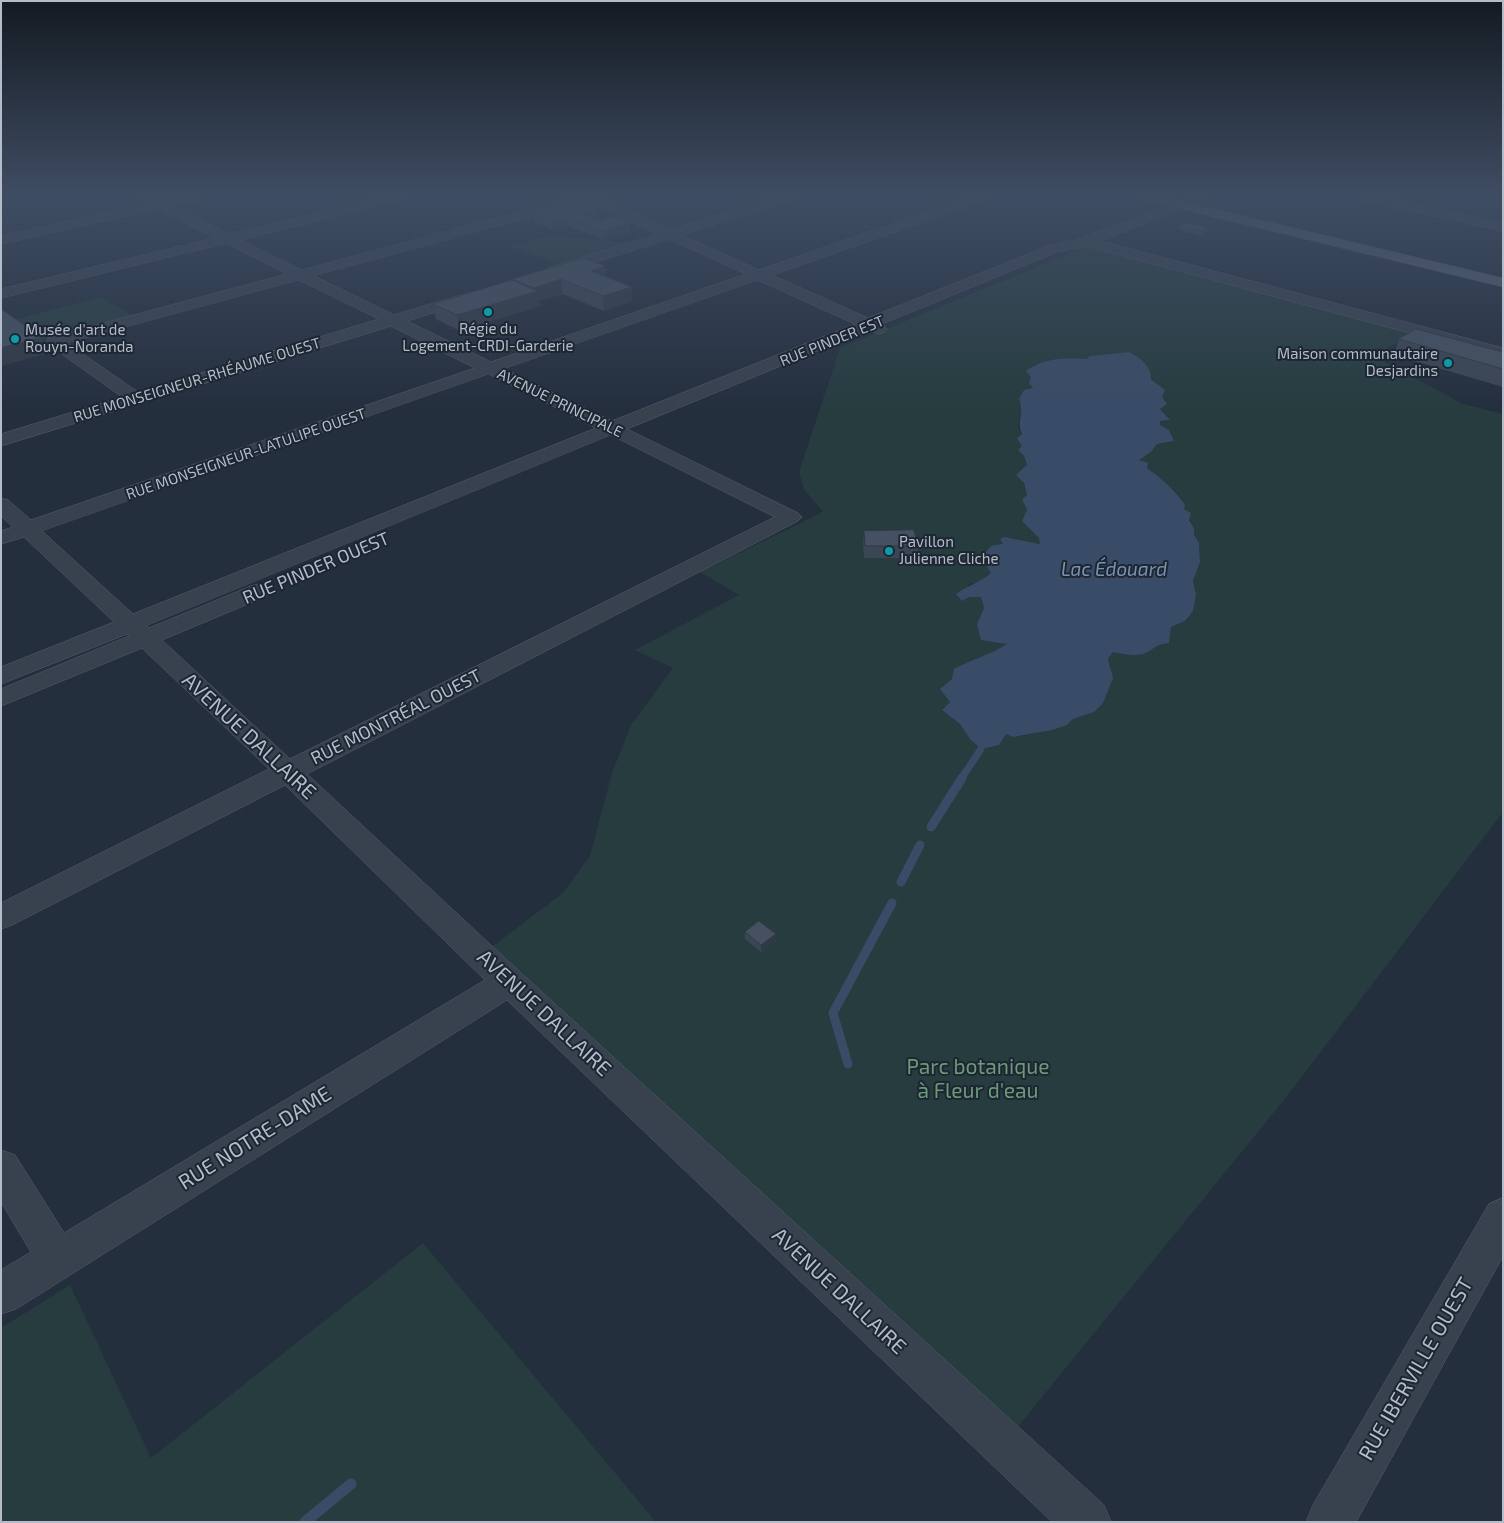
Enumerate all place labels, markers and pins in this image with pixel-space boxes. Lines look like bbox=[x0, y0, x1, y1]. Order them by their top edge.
marker: Régie du Logement-CRDI-Garderie bbox=[482, 306, 494, 318]
place label: Régie du Logement-CRDI-Garderie bbox=[402, 320, 574, 355]
place label: Musée d'art de Rouyn-Noranda bbox=[25, 321, 134, 356]
marker: Musée d'art de Rouyn-Noranda bbox=[9, 333, 21, 345]
place label: Maison communautaire Desjardins bbox=[1277, 345, 1438, 380]
marker: Maison communautaire Desjardins bbox=[1442, 357, 1454, 369]
place label: Pavillon Julienne Cliche bbox=[899, 533, 999, 568]
marker: Pavillon Julienne Cliche bbox=[883, 545, 895, 557]

